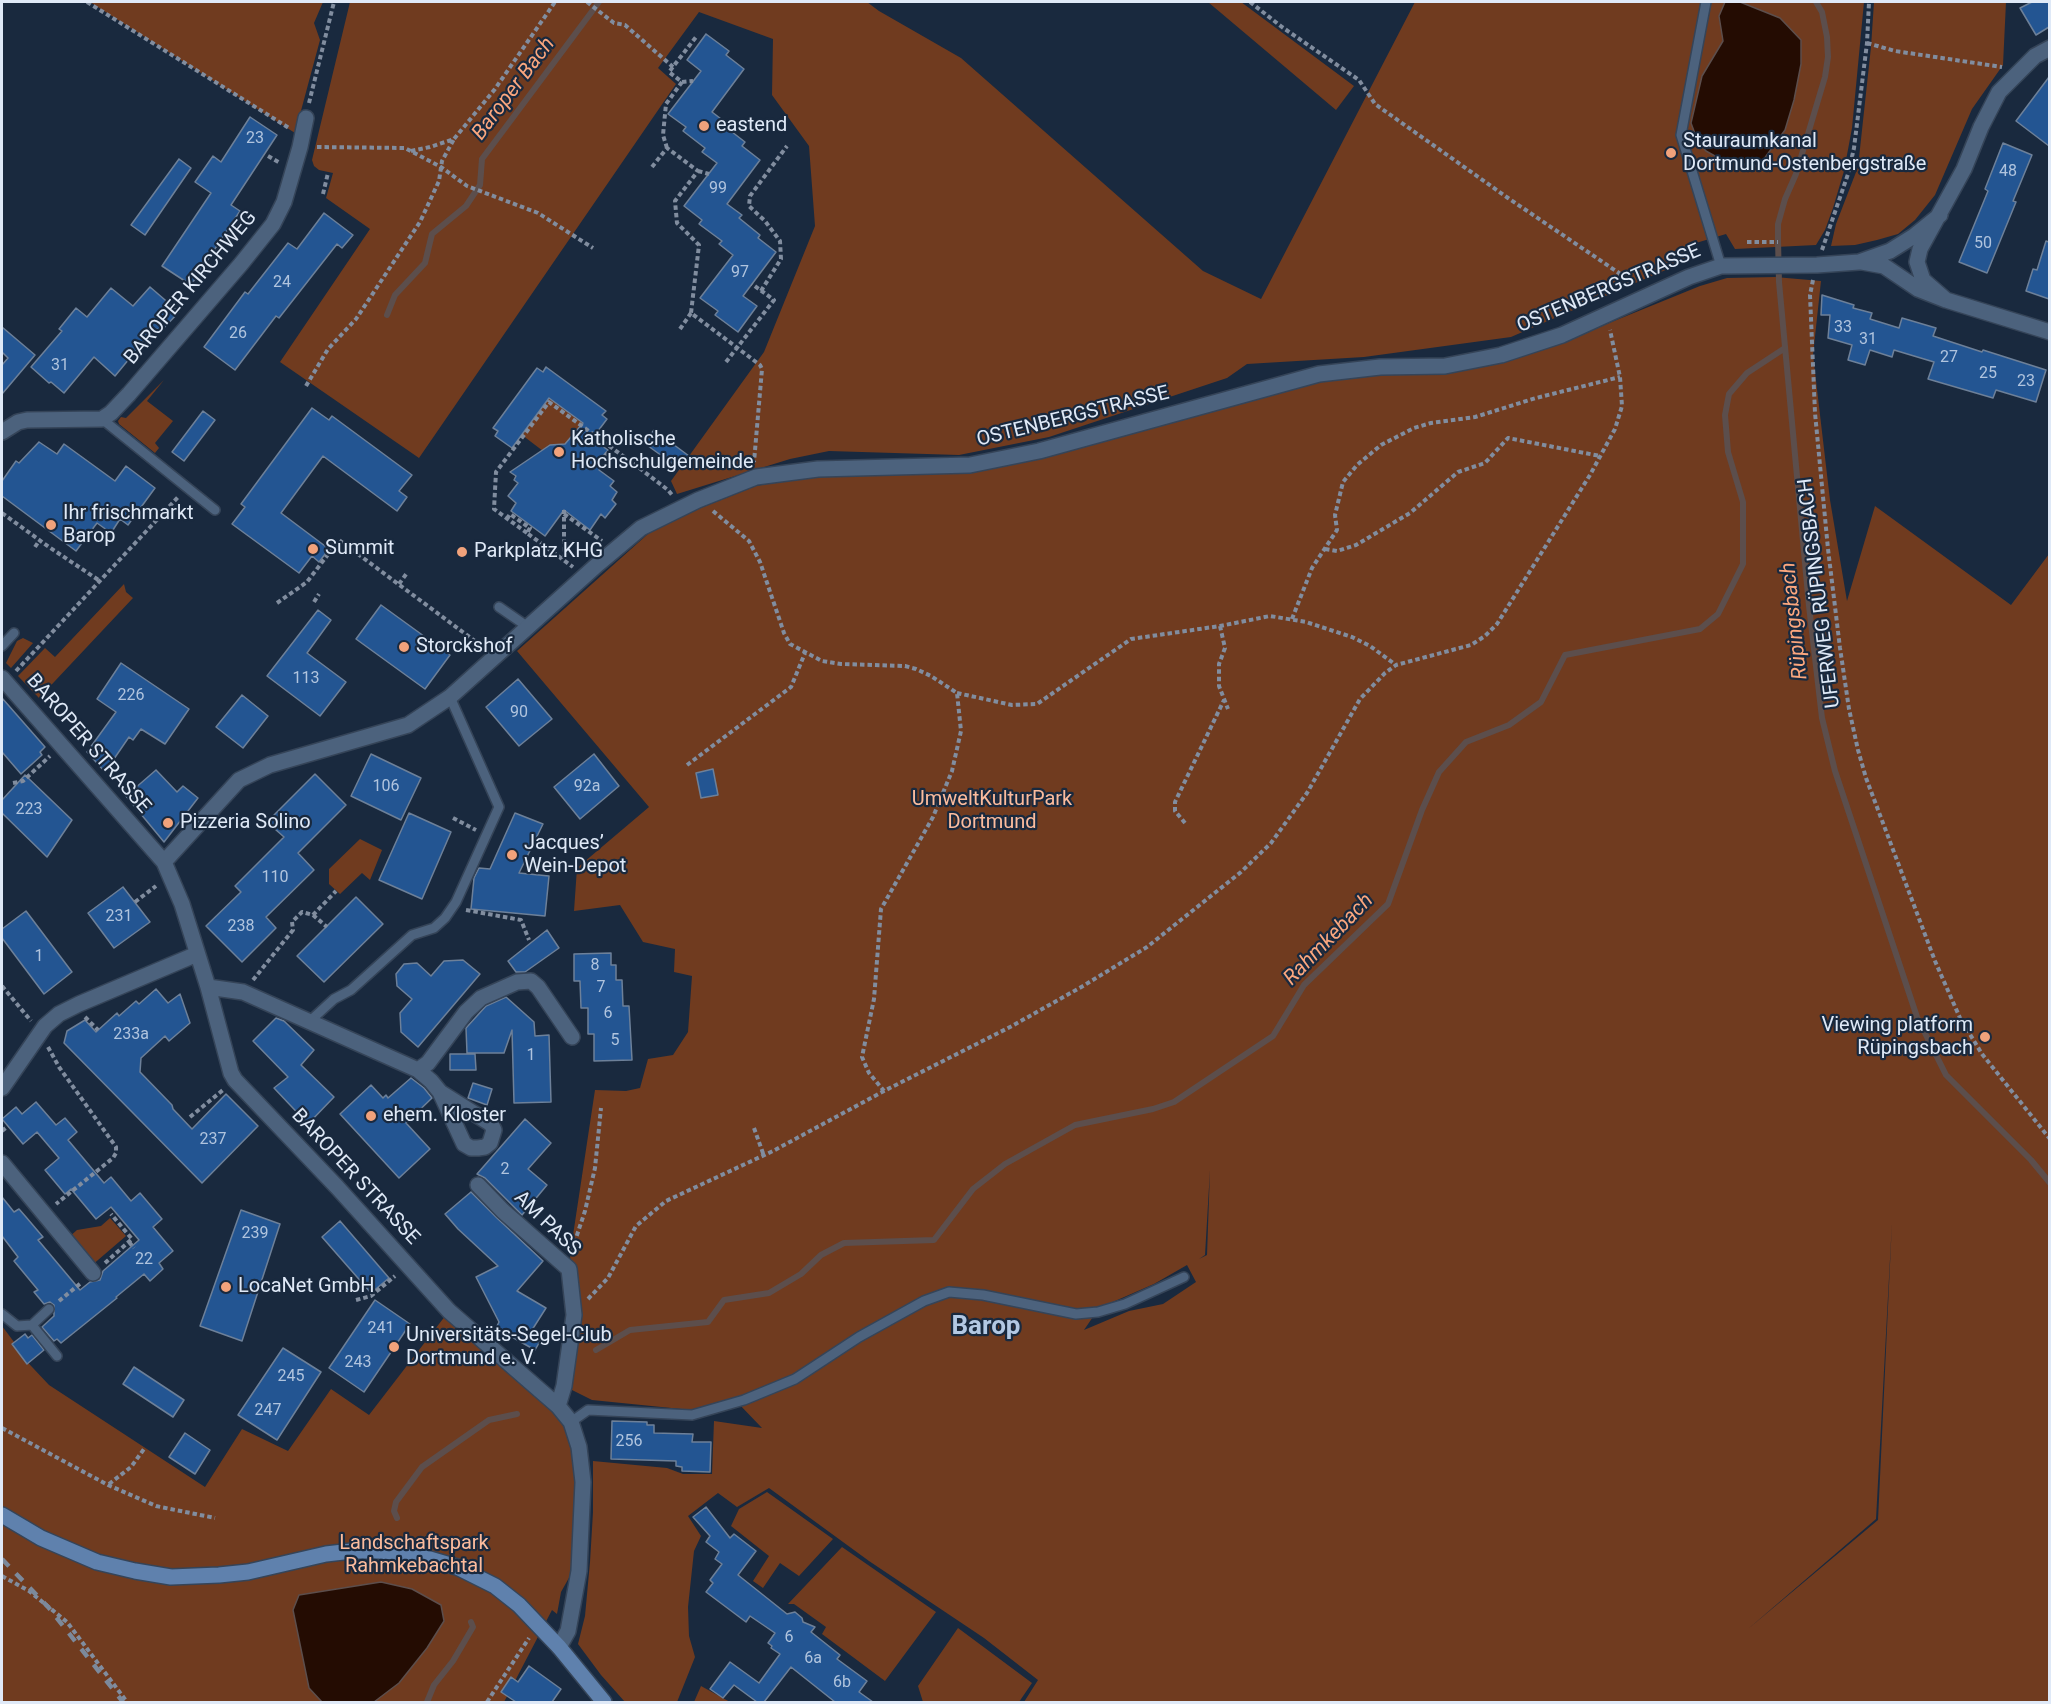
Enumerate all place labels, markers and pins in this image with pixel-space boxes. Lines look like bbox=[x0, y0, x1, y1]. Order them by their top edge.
place label: eastend bbox=[716, 114, 787, 138]
marker: eastend bbox=[697, 119, 711, 133]
place label: Stauraumkanal Dortmund-Ostenbergstraße bbox=[1683, 130, 1926, 177]
marker: Stauraumkanal Dortmund-Ostenbergstraße bbox=[1664, 146, 1678, 160]
place label: Katholische Hochschulgemeinde bbox=[571, 428, 754, 475]
marker: Katholische Hochschulgemeinde bbox=[552, 445, 566, 459]
place label: Ihr frischmarkt Barop bbox=[63, 502, 193, 549]
marker: Ihr frischmarkt Barop bbox=[44, 518, 58, 532]
place label: Summit bbox=[325, 537, 394, 561]
place label: Parkplatz KHG bbox=[474, 540, 603, 564]
marker: Summit bbox=[306, 542, 320, 556]
marker: Parkplatz KHG bbox=[455, 545, 469, 559]
place label: Storckshof bbox=[416, 635, 513, 659]
marker: Storckshof bbox=[397, 640, 411, 654]
place label: Pizzeria Solino bbox=[180, 811, 311, 835]
marker: Pizzeria Solino bbox=[161, 816, 175, 830]
place label: Jacques’ Wein-Depot bbox=[524, 832, 626, 879]
marker: Jacques’ Wein-Depot bbox=[505, 848, 519, 862]
place label: Viewing platform Rüpingsbach bbox=[1821, 1014, 1973, 1061]
marker: Viewing platform Rüpingsbach bbox=[1978, 1030, 1992, 1044]
place label: ehem. Kloster bbox=[383, 1104, 506, 1128]
marker: ehem. Kloster bbox=[364, 1109, 378, 1123]
place label: LocaNet GmbH bbox=[238, 1275, 375, 1299]
marker: LocaNet GmbH bbox=[219, 1280, 233, 1294]
place label: Universitäts-Segel-Club Dortmund e. V. bbox=[406, 1324, 612, 1371]
marker: Universitäts-Segel-Club Dortmund e. V. bbox=[387, 1340, 401, 1354]

